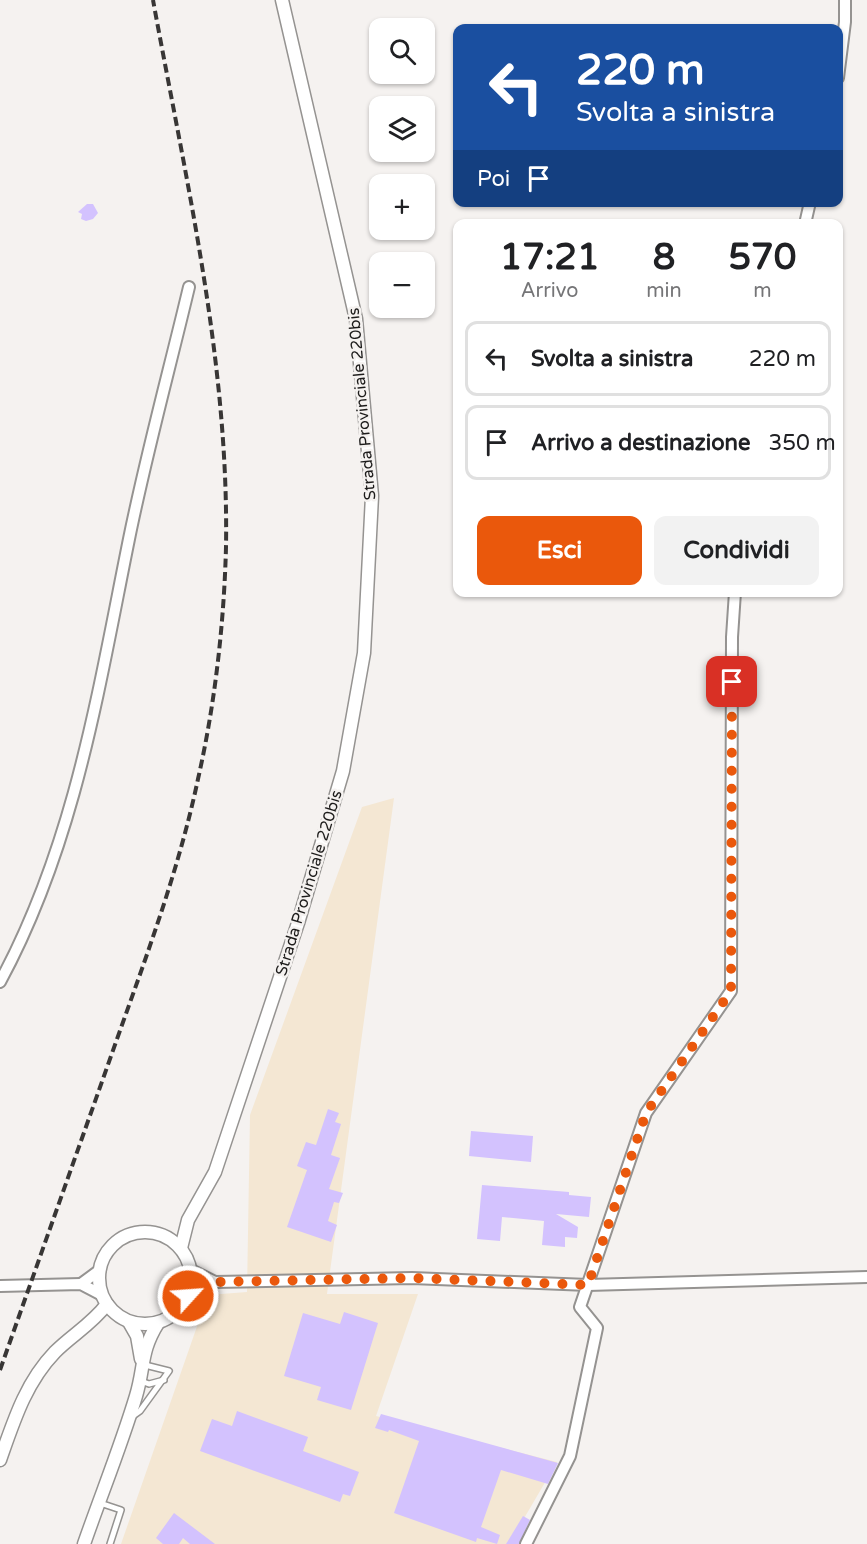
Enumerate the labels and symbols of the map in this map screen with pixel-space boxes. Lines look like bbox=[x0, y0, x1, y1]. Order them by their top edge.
street label: Strada Provinciale 220bis bbox=[344, 307, 380, 501]
pin bbox=[706, 656, 757, 707]
street label: Strada Provinciale 220bis bbox=[271, 788, 347, 978]
position arrow bbox=[156, 1264, 220, 1328]

